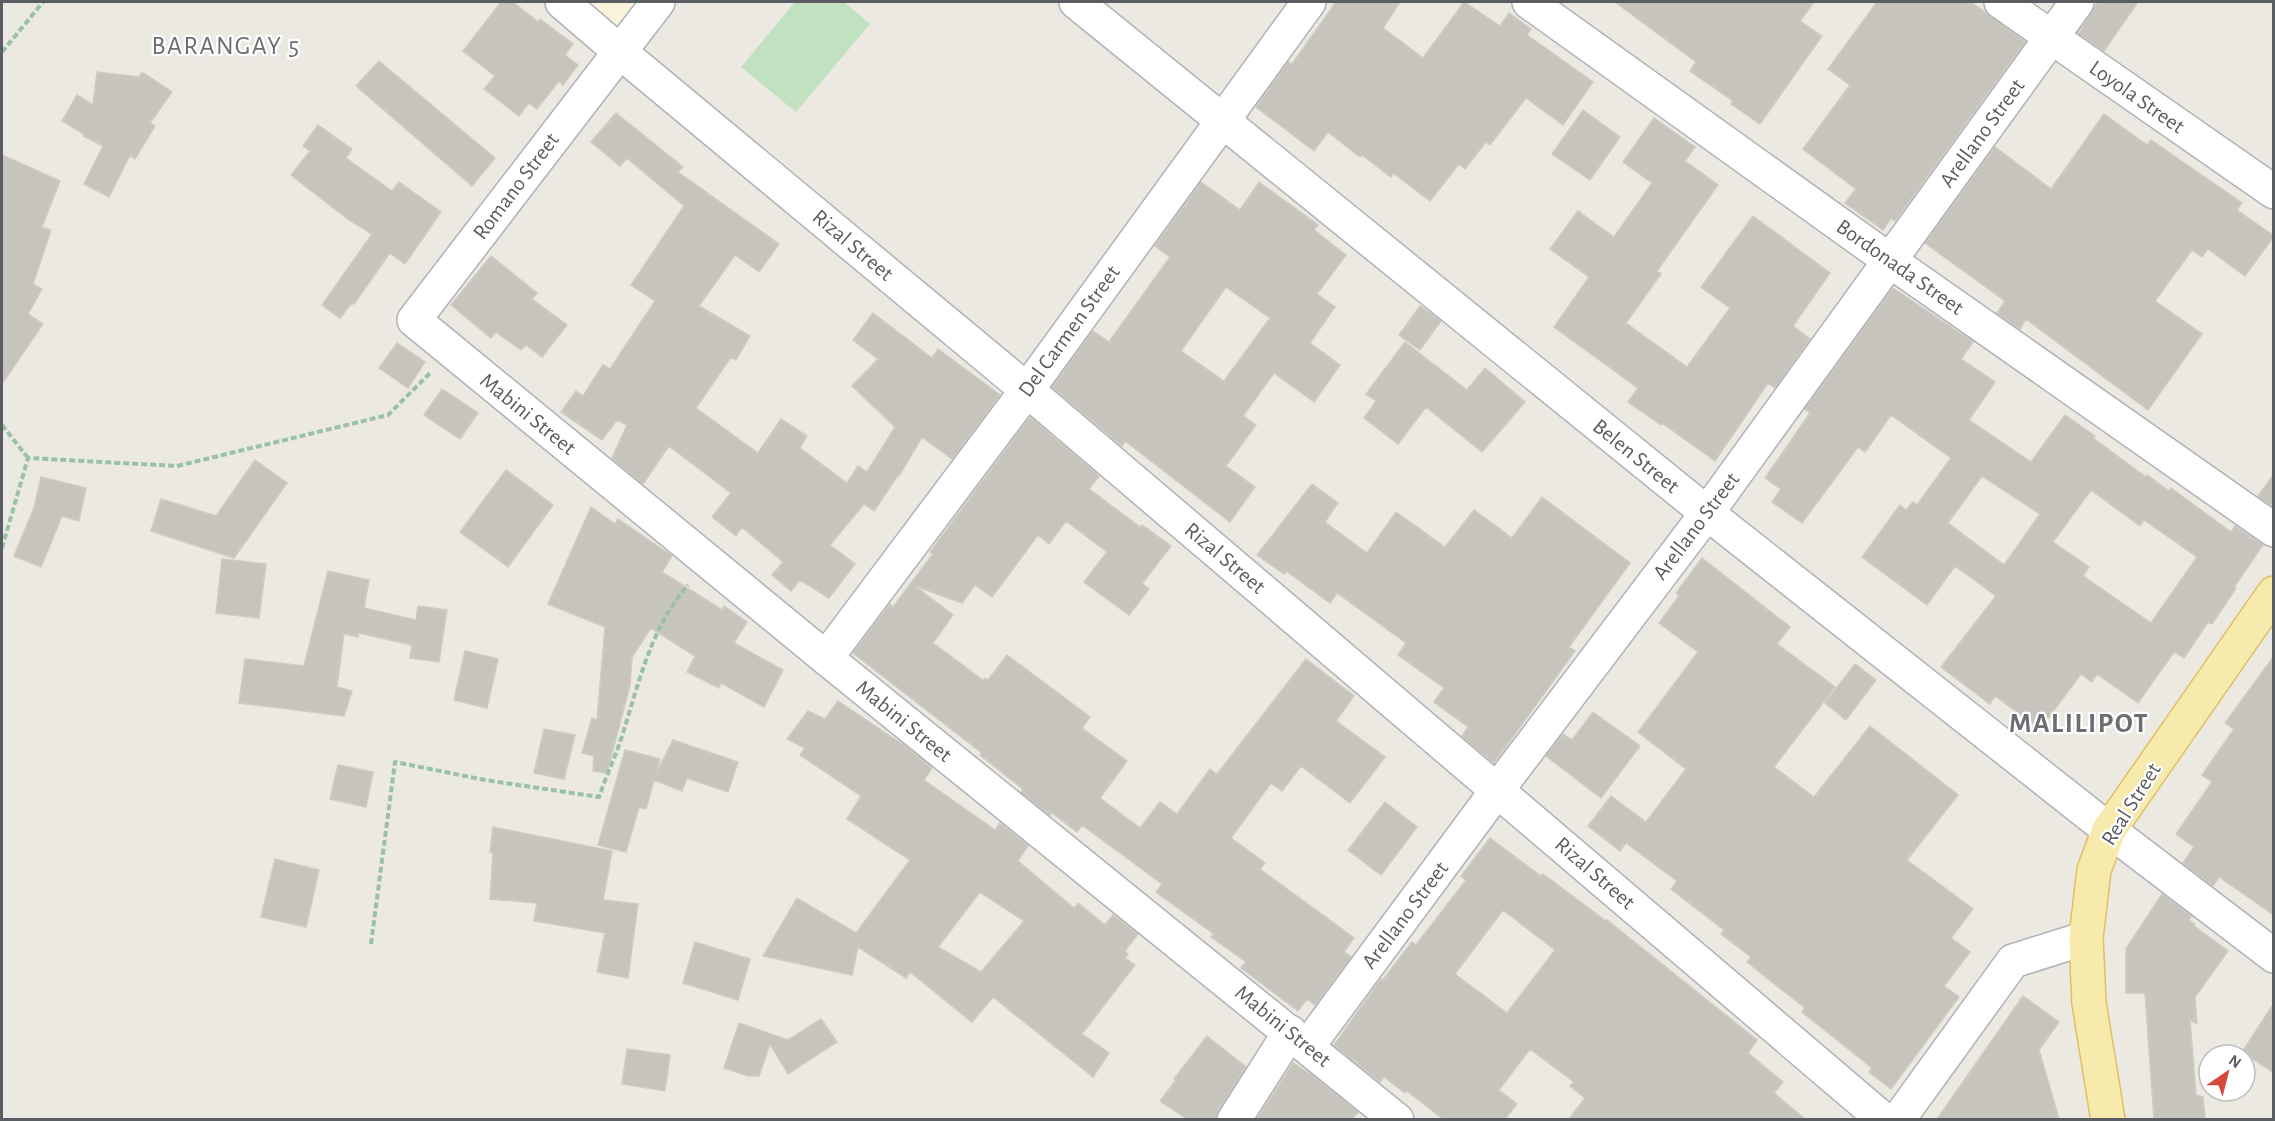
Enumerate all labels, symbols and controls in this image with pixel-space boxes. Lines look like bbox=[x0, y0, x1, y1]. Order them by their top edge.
district label: BARANGAY 5 bbox=[151, 33, 301, 59]
street label: Loyola Street bbox=[2086, 56, 2188, 138]
street label: Arellano Street bbox=[1935, 75, 2029, 191]
street label: Romano Street bbox=[469, 129, 563, 243]
street label: Rizal Street bbox=[809, 205, 897, 285]
street label: Bordonada Street bbox=[1832, 215, 1968, 319]
street label: Del Carmen Street bbox=[1014, 261, 1124, 401]
street label: Mabini Street bbox=[476, 369, 580, 459]
street label: Belen Street bbox=[1589, 415, 1683, 497]
street label: Arellano Street bbox=[1649, 468, 1743, 584]
street label: Rizal Street bbox=[1181, 518, 1269, 598]
street label: Mabini Street bbox=[852, 676, 956, 766]
district label: MALILIPOT bbox=[2009, 710, 2149, 738]
street label: Real Street bbox=[2097, 759, 2165, 849]
street label: Rizal Street bbox=[1551, 833, 1639, 913]
street label: Arellano Street bbox=[1358, 857, 1452, 973]
street label: Mabini Street bbox=[1231, 981, 1335, 1071]
north arrow bbox=[2197, 1043, 2257, 1103]
text: N bbox=[2226, 1052, 2244, 1071]

